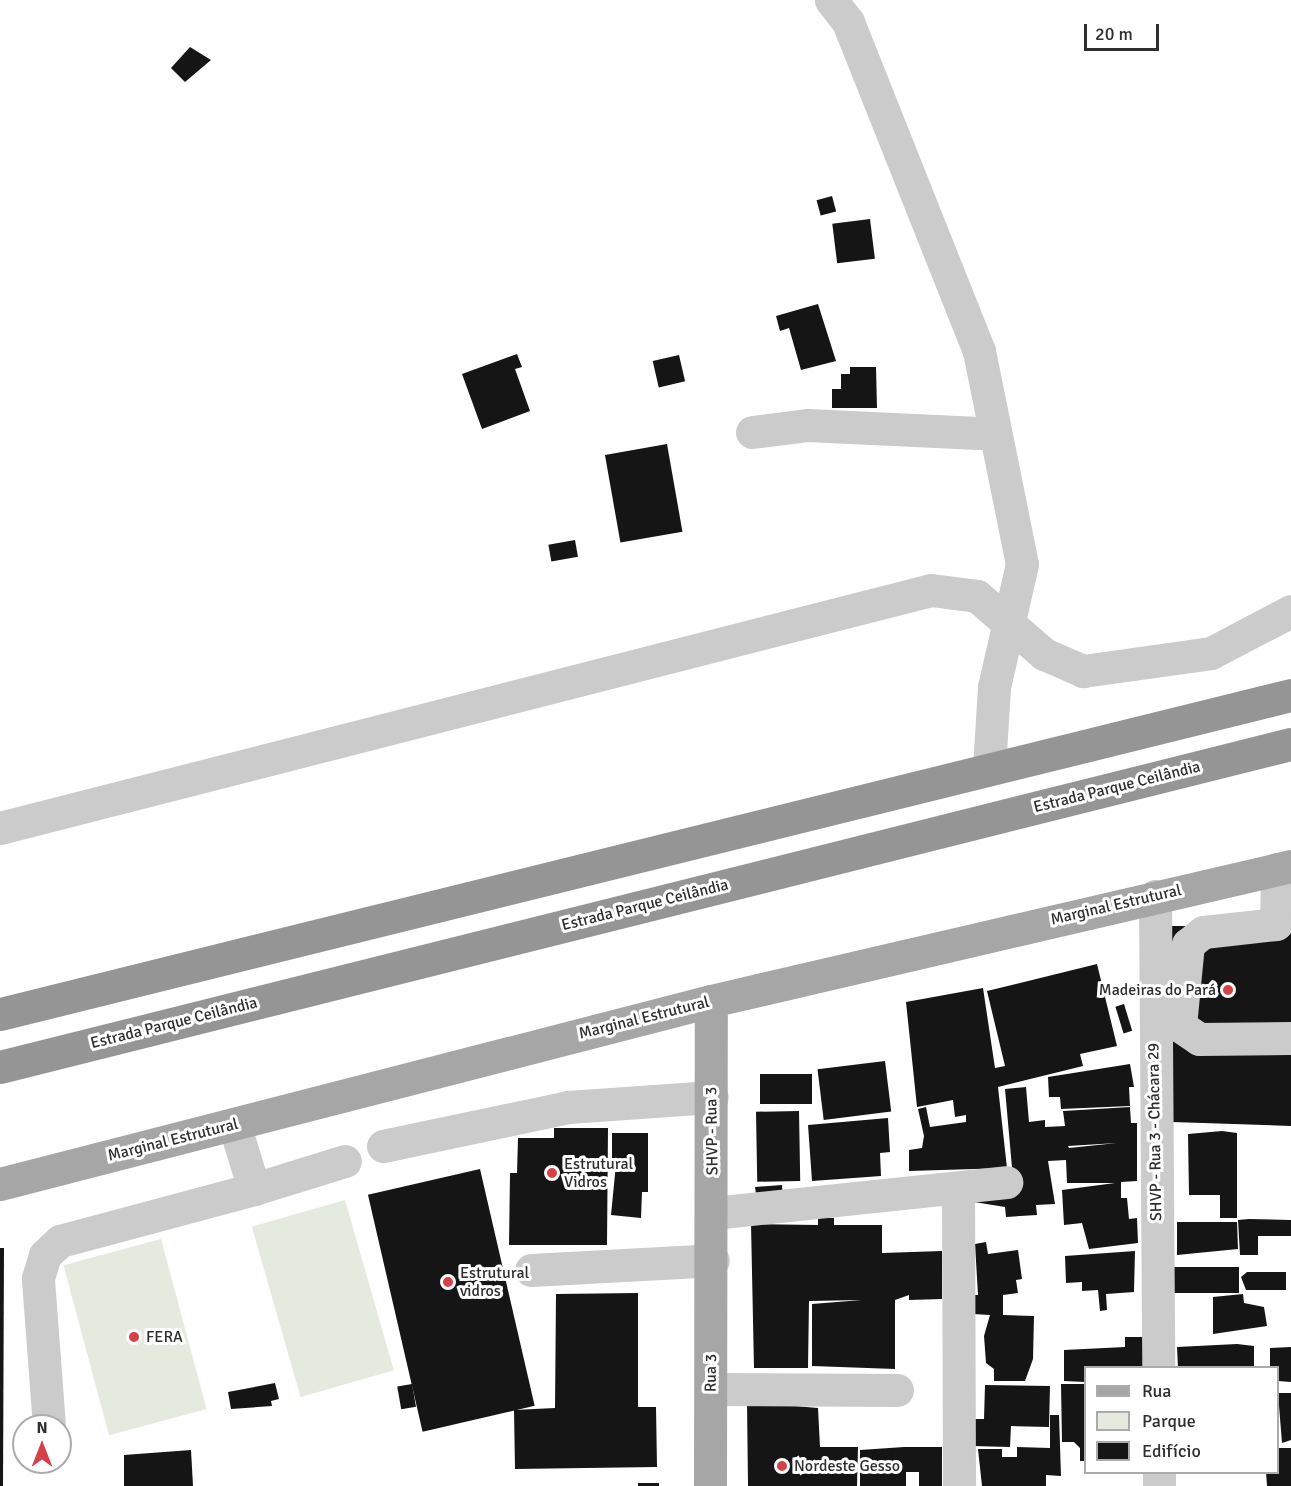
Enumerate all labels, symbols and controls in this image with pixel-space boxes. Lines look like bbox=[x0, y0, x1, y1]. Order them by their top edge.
scale bar bbox=[1087, 12, 1162, 50]
text: 20 m bbox=[1095, 23, 1133, 45]
street label: Estrada Parque Ceilândia bbox=[1032, 757, 1202, 817]
street label: Estrada Parque Ceilândia bbox=[560, 875, 730, 935]
street label: Marginal Estrutural bbox=[1049, 881, 1183, 929]
place label: Madeiras do Pará bbox=[1099, 980, 1216, 1000]
marker: Madeiras do Pará bbox=[1221, 983, 1235, 997]
street label: Estrada Parque Ceilândia bbox=[89, 993, 259, 1053]
street label: Marginal Estrutural bbox=[577, 993, 711, 1043]
street label: SHVP - Rua 3 - Chácara 29 bbox=[1144, 1043, 1166, 1221]
street label: SHVP - Rua 3 bbox=[702, 1086, 722, 1176]
street label: Marginal Estrutural bbox=[106, 1115, 240, 1165]
place label: Estrutural Vidros bbox=[564, 1154, 633, 1192]
marker: Estrutural Vidros bbox=[545, 1166, 559, 1180]
place label: Estrutural vidros bbox=[460, 1263, 529, 1301]
marker: Estrutural vidros bbox=[441, 1275, 455, 1289]
place label: FERA bbox=[146, 1327, 183, 1347]
marker: FERA bbox=[127, 1330, 141, 1344]
street label: Rua 3 bbox=[701, 1354, 721, 1392]
legend bbox=[1084, 1366, 1279, 1474]
text: Rua bbox=[1142, 1380, 1171, 1402]
text: Parque bbox=[1142, 1410, 1196, 1432]
north arrow bbox=[12, 1414, 72, 1474]
text: N bbox=[36, 1418, 48, 1438]
text: Edifício bbox=[1142, 1440, 1201, 1462]
place label: Nordeste Gesso bbox=[794, 1456, 900, 1476]
marker: Nordeste Gesso bbox=[775, 1459, 789, 1473]

